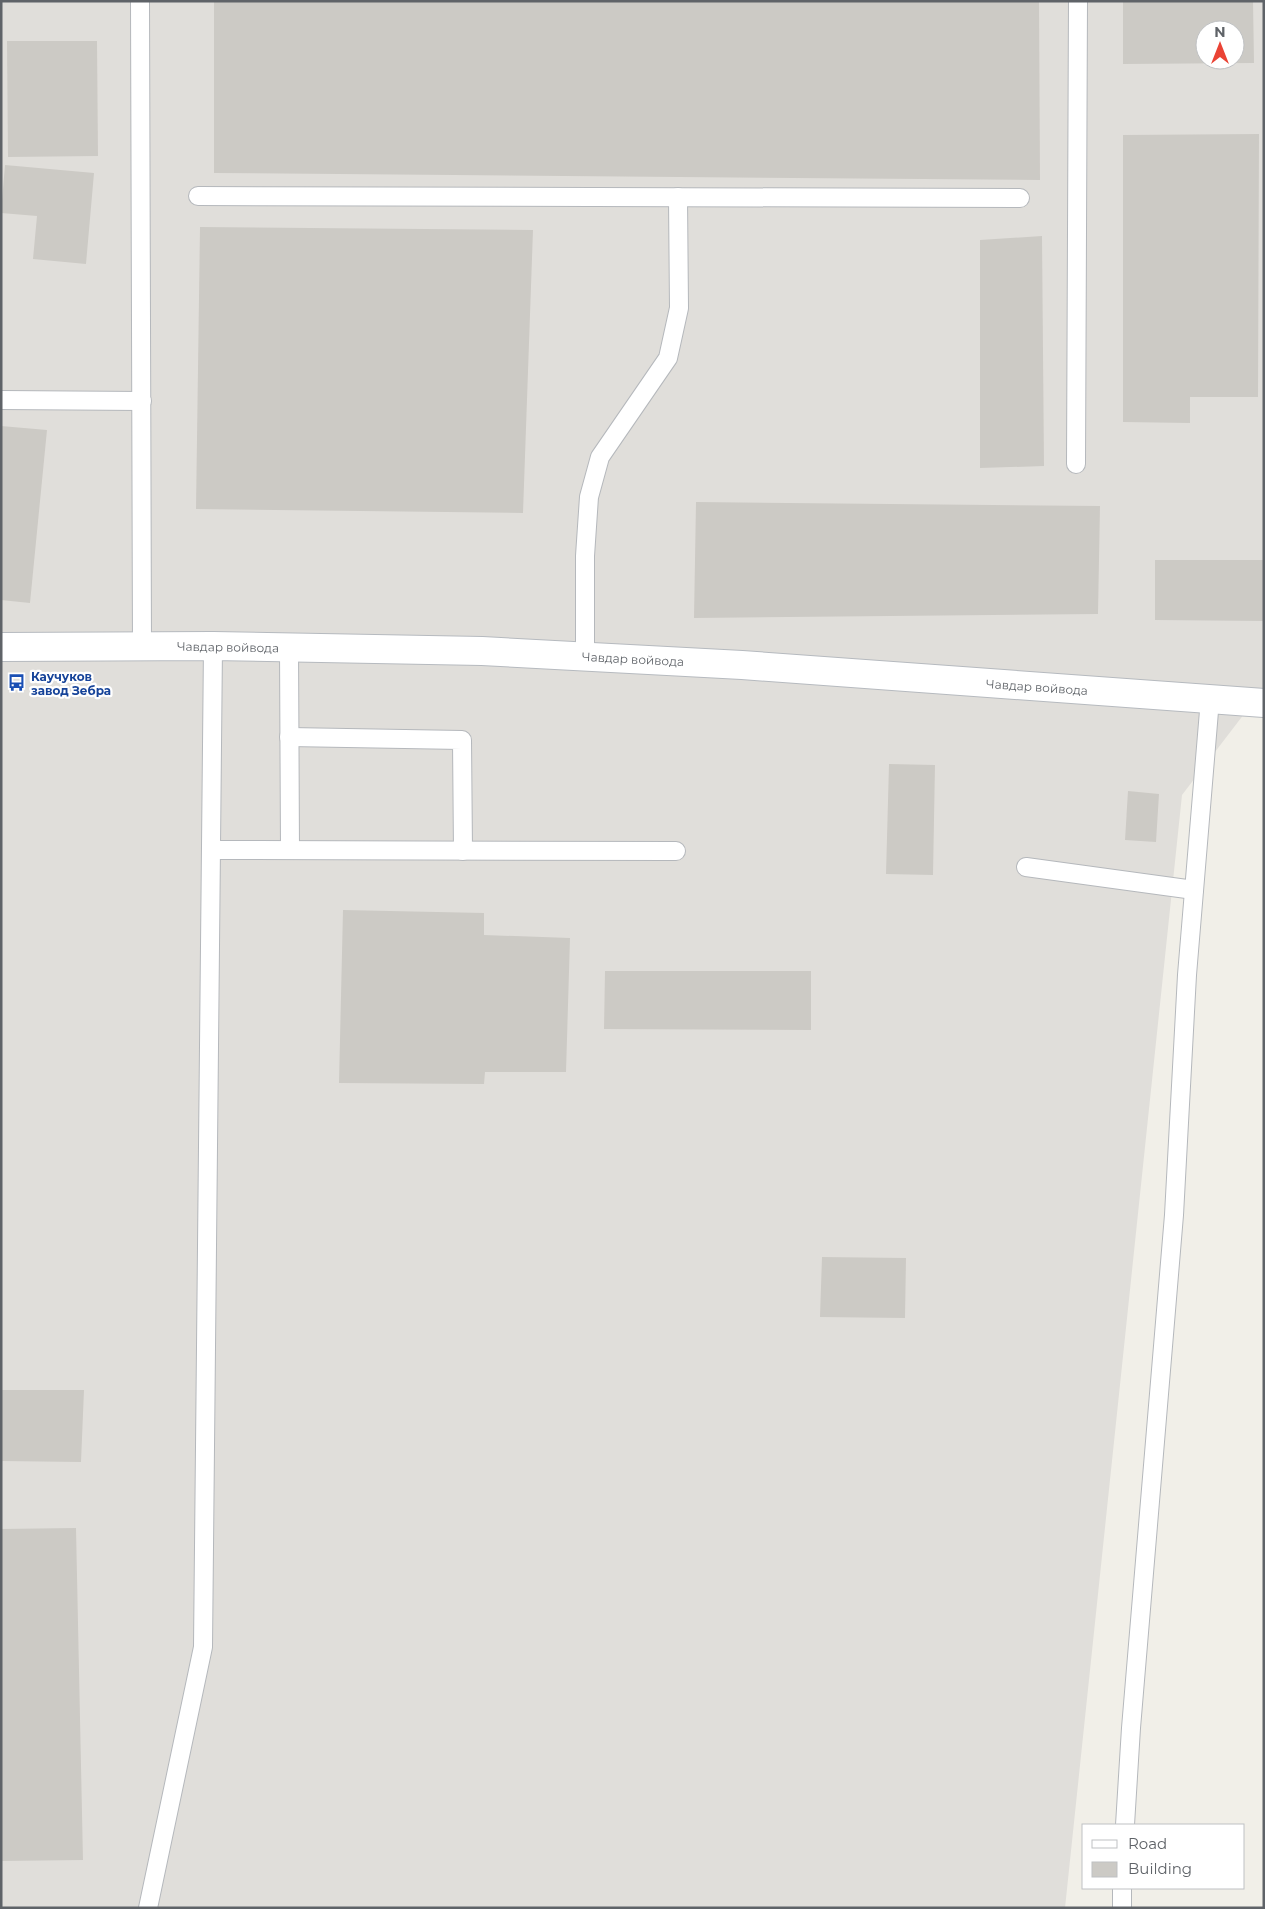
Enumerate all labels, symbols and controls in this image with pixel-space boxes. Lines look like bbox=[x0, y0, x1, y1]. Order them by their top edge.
north arrow bbox=[1195, 20, 1245, 70]
text: N bbox=[1214, 23, 1226, 41]
street label: Чавдар войвода bbox=[177, 639, 279, 655]
street label: Чавдар войвода bbox=[582, 649, 684, 669]
place label: Каучуков завод Зебра bbox=[31, 669, 111, 698]
bus stop icon: Каучуков завод Зебра bbox=[7, 673, 27, 693]
street label: Чавдар войвода bbox=[986, 676, 1088, 698]
legend bbox=[1082, 1824, 1245, 1889]
text: Road bbox=[1128, 1834, 1167, 1853]
text: Building bbox=[1128, 1859, 1192, 1878]

